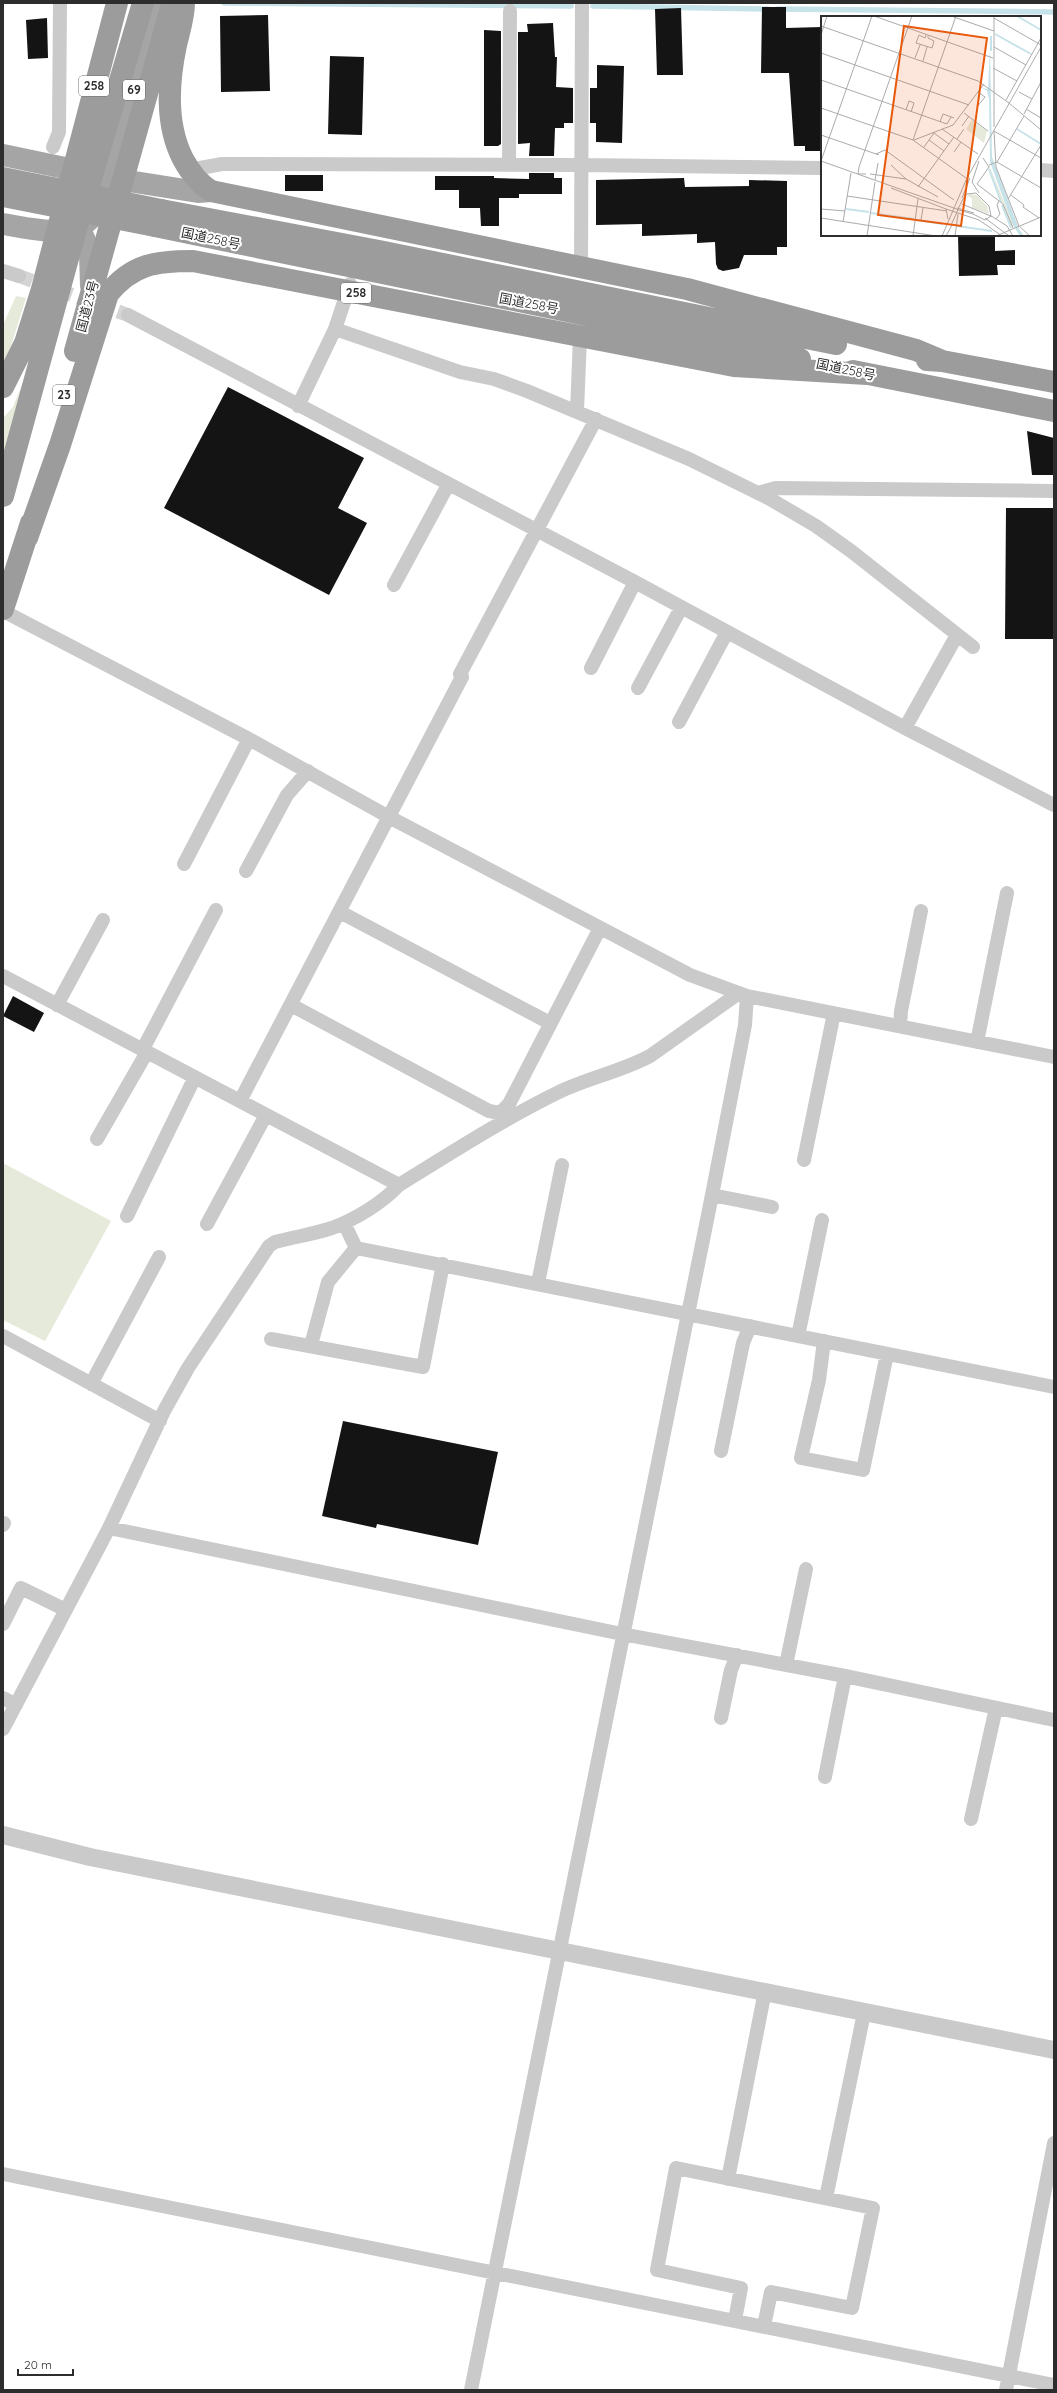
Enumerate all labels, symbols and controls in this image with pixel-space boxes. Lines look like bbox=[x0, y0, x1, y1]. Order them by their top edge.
inset map bbox=[821, 16, 1041, 236]
road number: 258 bbox=[79, 76, 109, 96]
road number: 69 bbox=[123, 80, 145, 100]
street label: 国道258号 bbox=[180, 224, 242, 252]
street label: 国道23号 bbox=[72, 278, 102, 334]
road number: 258 bbox=[341, 283, 371, 303]
street label: 国道258号 bbox=[498, 289, 560, 317]
street label: 国道258号 bbox=[815, 355, 877, 383]
road number: 23 bbox=[53, 385, 75, 405]
scale bar bbox=[18, 2351, 73, 2377]
text: 20 m bbox=[24, 2357, 52, 2372]

